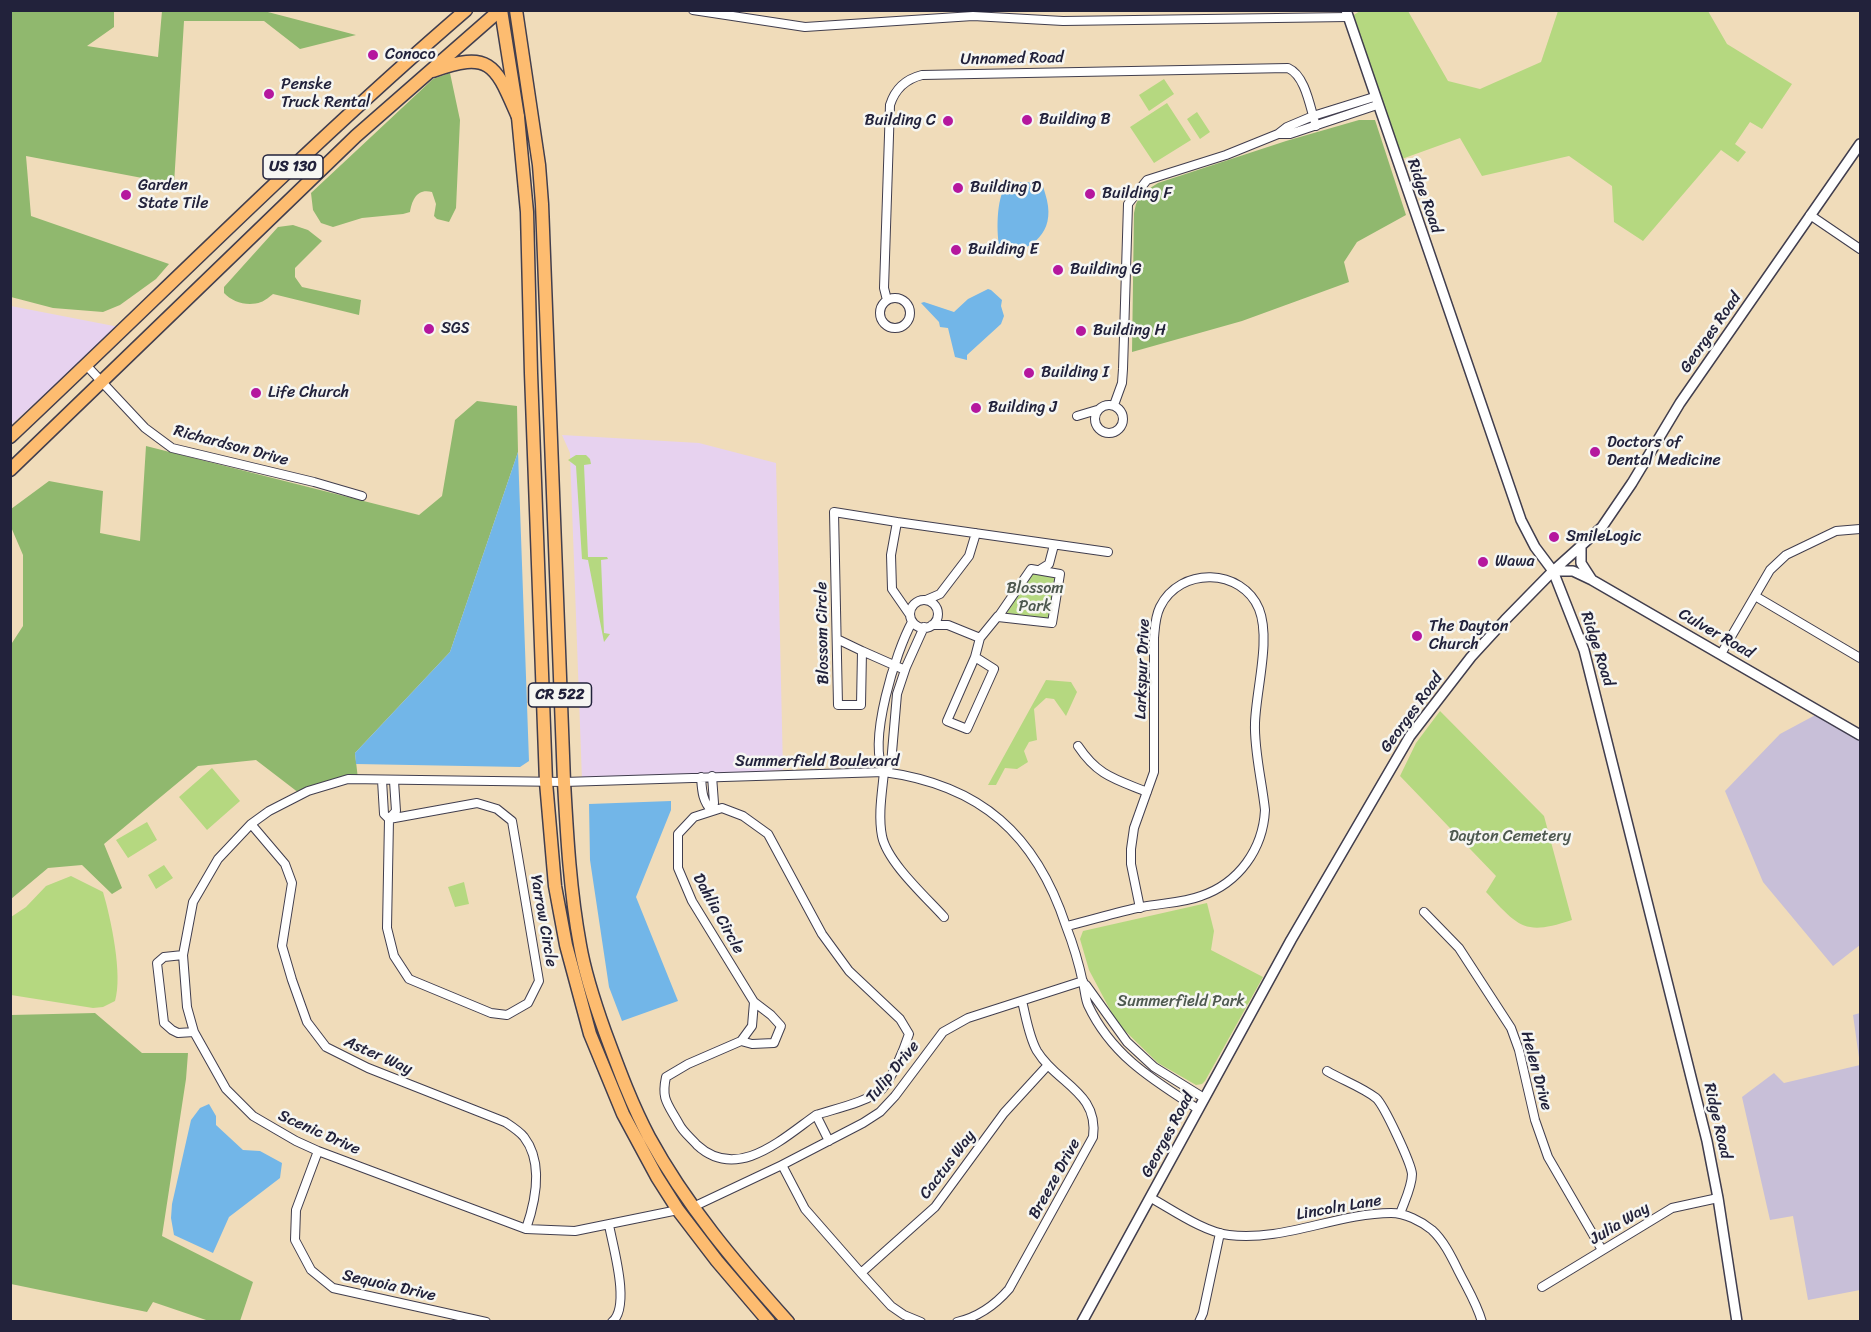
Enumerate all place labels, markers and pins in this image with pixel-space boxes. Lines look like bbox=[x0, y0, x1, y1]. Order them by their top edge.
place label: Conoco bbox=[385, 45, 436, 65]
marker: Conoco bbox=[366, 48, 380, 62]
place label: Penske Truck Rental bbox=[281, 75, 370, 113]
marker: Penske Truck Rental bbox=[262, 87, 276, 101]
place label: Building B bbox=[1039, 110, 1111, 130]
place label: Building C bbox=[865, 111, 936, 131]
marker: Building B bbox=[1020, 113, 1034, 127]
marker: Building C bbox=[941, 114, 955, 128]
place label: Garden State Tile bbox=[138, 176, 209, 214]
place label: Building D bbox=[970, 178, 1041, 198]
marker: Building D bbox=[951, 181, 965, 195]
place label: Building F bbox=[1102, 184, 1172, 204]
marker: Building F bbox=[1083, 187, 1097, 201]
marker: Garden State Tile bbox=[119, 188, 133, 202]
place label: Building E bbox=[968, 240, 1038, 260]
marker: Building E bbox=[949, 243, 963, 257]
place label: Building G bbox=[1070, 260, 1141, 280]
marker: Building G bbox=[1051, 263, 1065, 277]
place label: SGS bbox=[441, 319, 470, 339]
place label: Building H bbox=[1093, 321, 1166, 341]
marker: SGS bbox=[422, 322, 436, 336]
marker: Building H bbox=[1074, 324, 1088, 338]
place label: Building I bbox=[1041, 363, 1109, 383]
marker: Building I bbox=[1022, 366, 1036, 380]
place label: Life Church bbox=[268, 383, 349, 403]
marker: Life Church bbox=[249, 386, 263, 400]
place label: Building J bbox=[988, 398, 1057, 418]
marker: Building J bbox=[969, 401, 983, 415]
place label: Doctors of Dental Medicine bbox=[1607, 433, 1721, 471]
marker: Doctors of Dental Medicine bbox=[1588, 445, 1602, 459]
place label: SmileLogic bbox=[1566, 527, 1641, 547]
marker: SmileLogic bbox=[1547, 530, 1561, 544]
place label: Wawa bbox=[1495, 552, 1534, 572]
marker: Wawa bbox=[1476, 555, 1490, 569]
place label: The Dayton Church bbox=[1429, 617, 1508, 655]
marker: The Dayton Church bbox=[1410, 629, 1424, 643]

